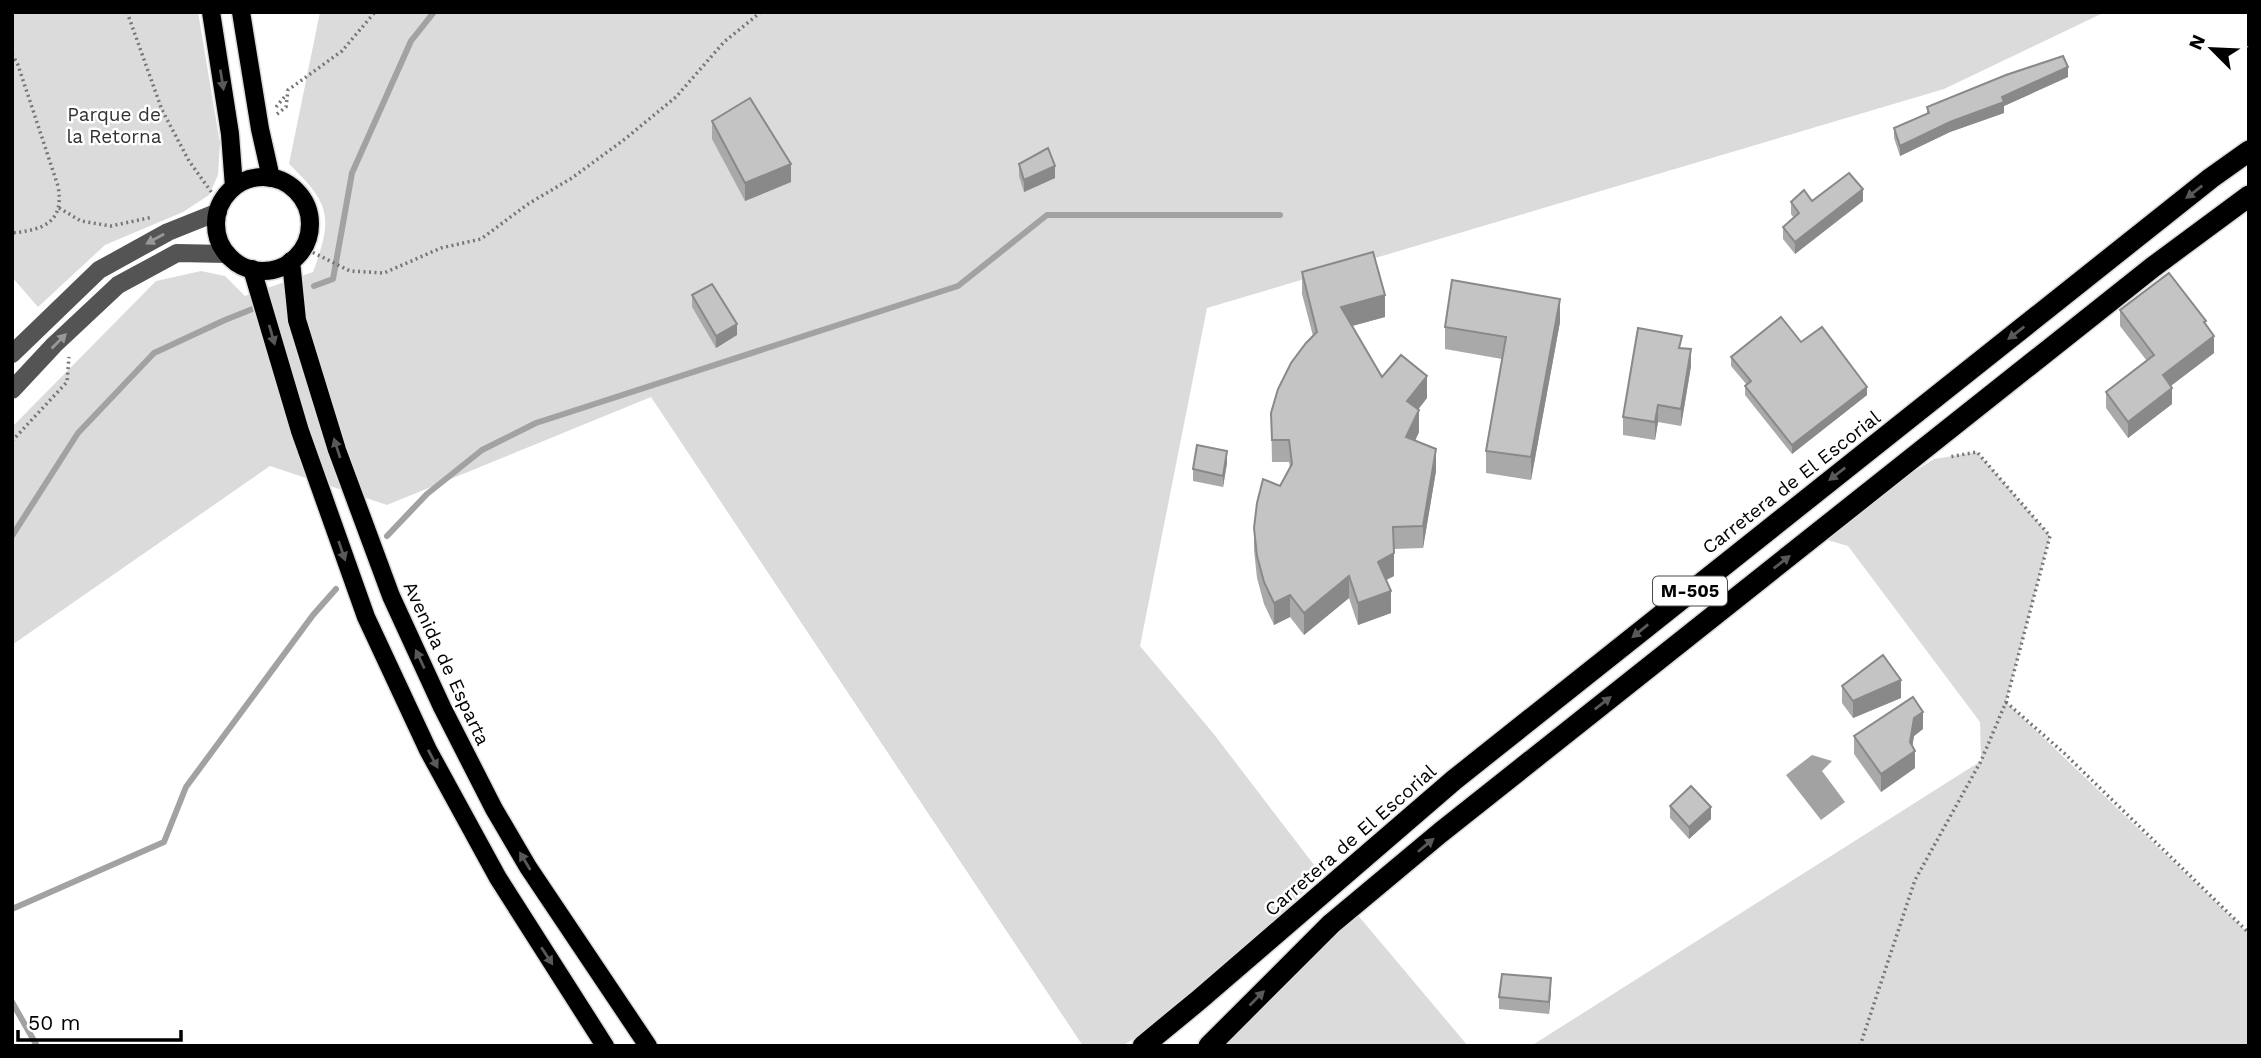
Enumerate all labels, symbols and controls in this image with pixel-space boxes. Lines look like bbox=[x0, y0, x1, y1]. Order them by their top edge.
north arrow bbox=[2177, 14, 2247, 84]
text: N bbox=[2184, 31, 2210, 53]
one-way arrow bbox=[217, 69, 228, 91]
park label: Parque de la Retorna bbox=[66, 103, 162, 148]
one-way arrow bbox=[2185, 184, 2203, 198]
one-way arrow bbox=[145, 233, 165, 245]
one-way arrow bbox=[268, 324, 278, 345]
one-way arrow bbox=[2007, 325, 2024, 340]
one-way arrow bbox=[50, 333, 67, 349]
street label: Carretera de El Escorial bbox=[1698, 406, 1885, 559]
one-way arrow bbox=[331, 437, 342, 458]
one-way arrow bbox=[1829, 467, 1847, 482]
one-way arrow bbox=[337, 540, 348, 561]
one-way arrow bbox=[1772, 554, 1790, 569]
road number: M-505 bbox=[1653, 576, 1727, 606]
street label: Avenida de Esparta bbox=[398, 578, 495, 749]
one-way arrow bbox=[1631, 623, 1648, 638]
one-way arrow bbox=[414, 649, 426, 669]
one-way arrow bbox=[1594, 696, 1612, 711]
one-way arrow bbox=[427, 749, 439, 769]
street label: Carretera de El Escorial bbox=[1260, 760, 1441, 921]
one-way arrow bbox=[1417, 838, 1434, 853]
one-way arrow bbox=[519, 851, 531, 870]
one-way arrow bbox=[541, 946, 554, 965]
one-way arrow bbox=[1248, 990, 1265, 1006]
scale bar bbox=[18, 998, 180, 1042]
text: 50 m bbox=[28, 1010, 80, 1035]

